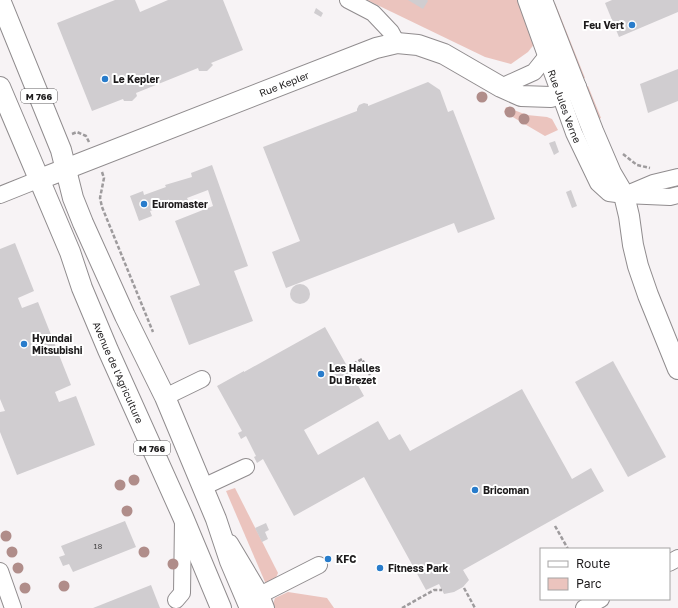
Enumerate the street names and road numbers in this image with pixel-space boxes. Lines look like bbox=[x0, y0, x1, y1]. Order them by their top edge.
street label: Rue Jules Verne bbox=[546, 68, 584, 145]
street label: Rue Kepler bbox=[257, 69, 311, 99]
road number: M 766 bbox=[21, 89, 57, 103]
street label: Avenue de l'Agriculture bbox=[91, 320, 146, 425]
road number: M 766 bbox=[134, 441, 170, 455]

